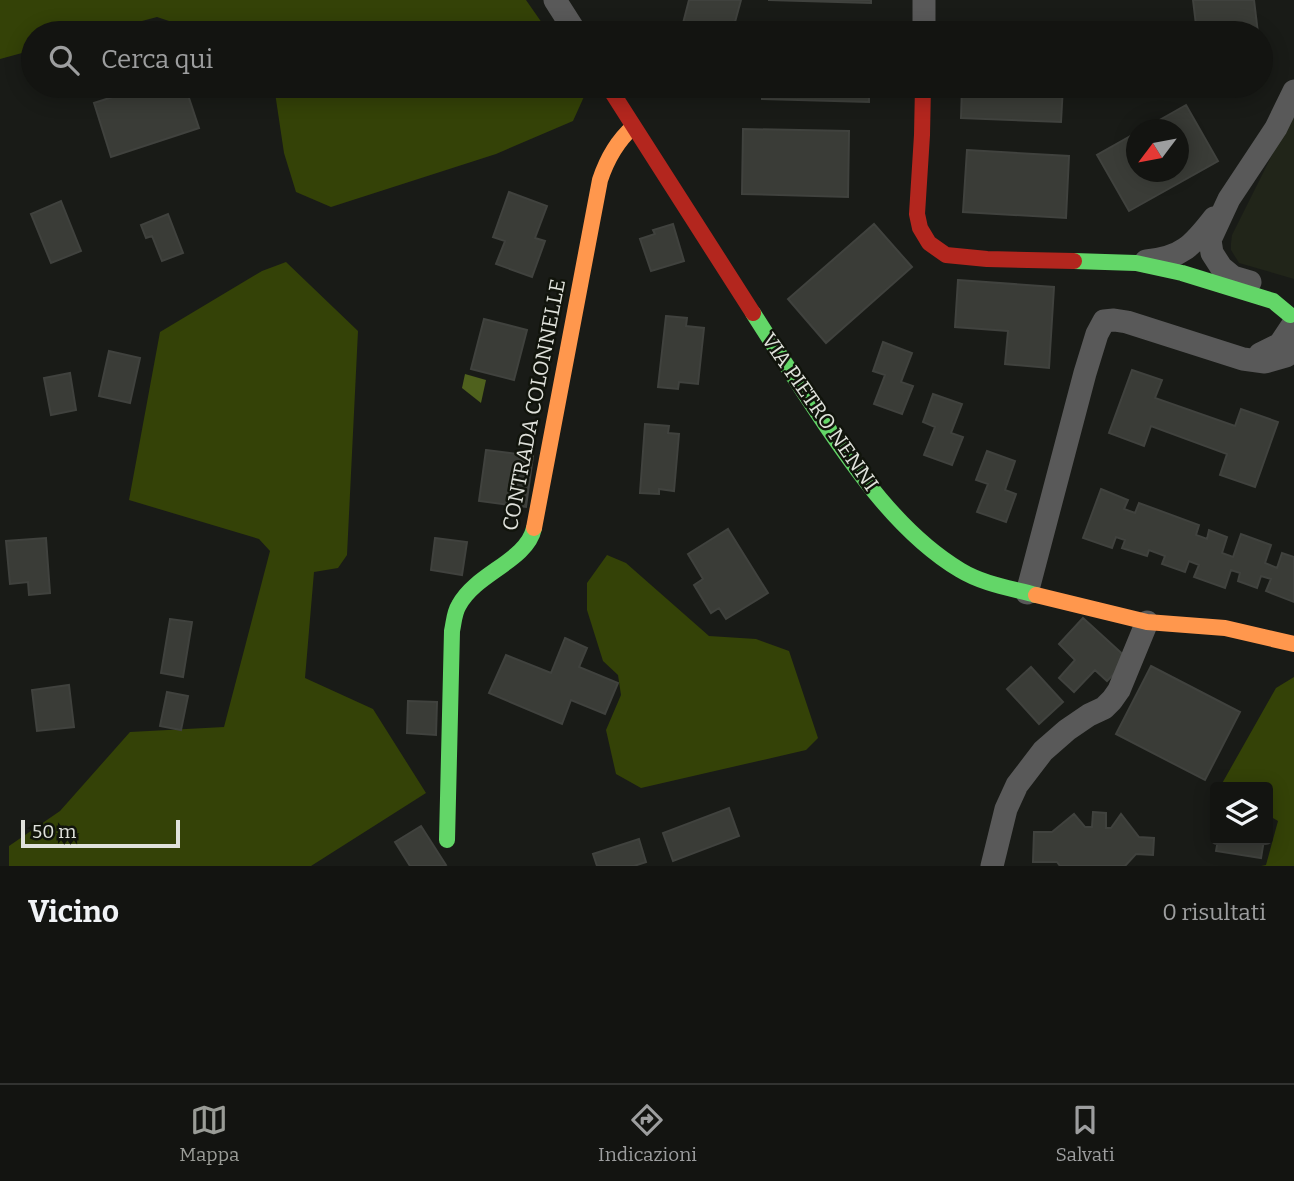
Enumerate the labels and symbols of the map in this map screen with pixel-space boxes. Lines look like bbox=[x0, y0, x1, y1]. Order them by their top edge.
north arrow bbox=[1126, 119, 1189, 182]
street label: CONTRADA COLONNELLE bbox=[497, 277, 571, 533]
street label: VIA PIETRO NENNI bbox=[756, 328, 884, 496]
scale bar bbox=[21, 817, 180, 849]

